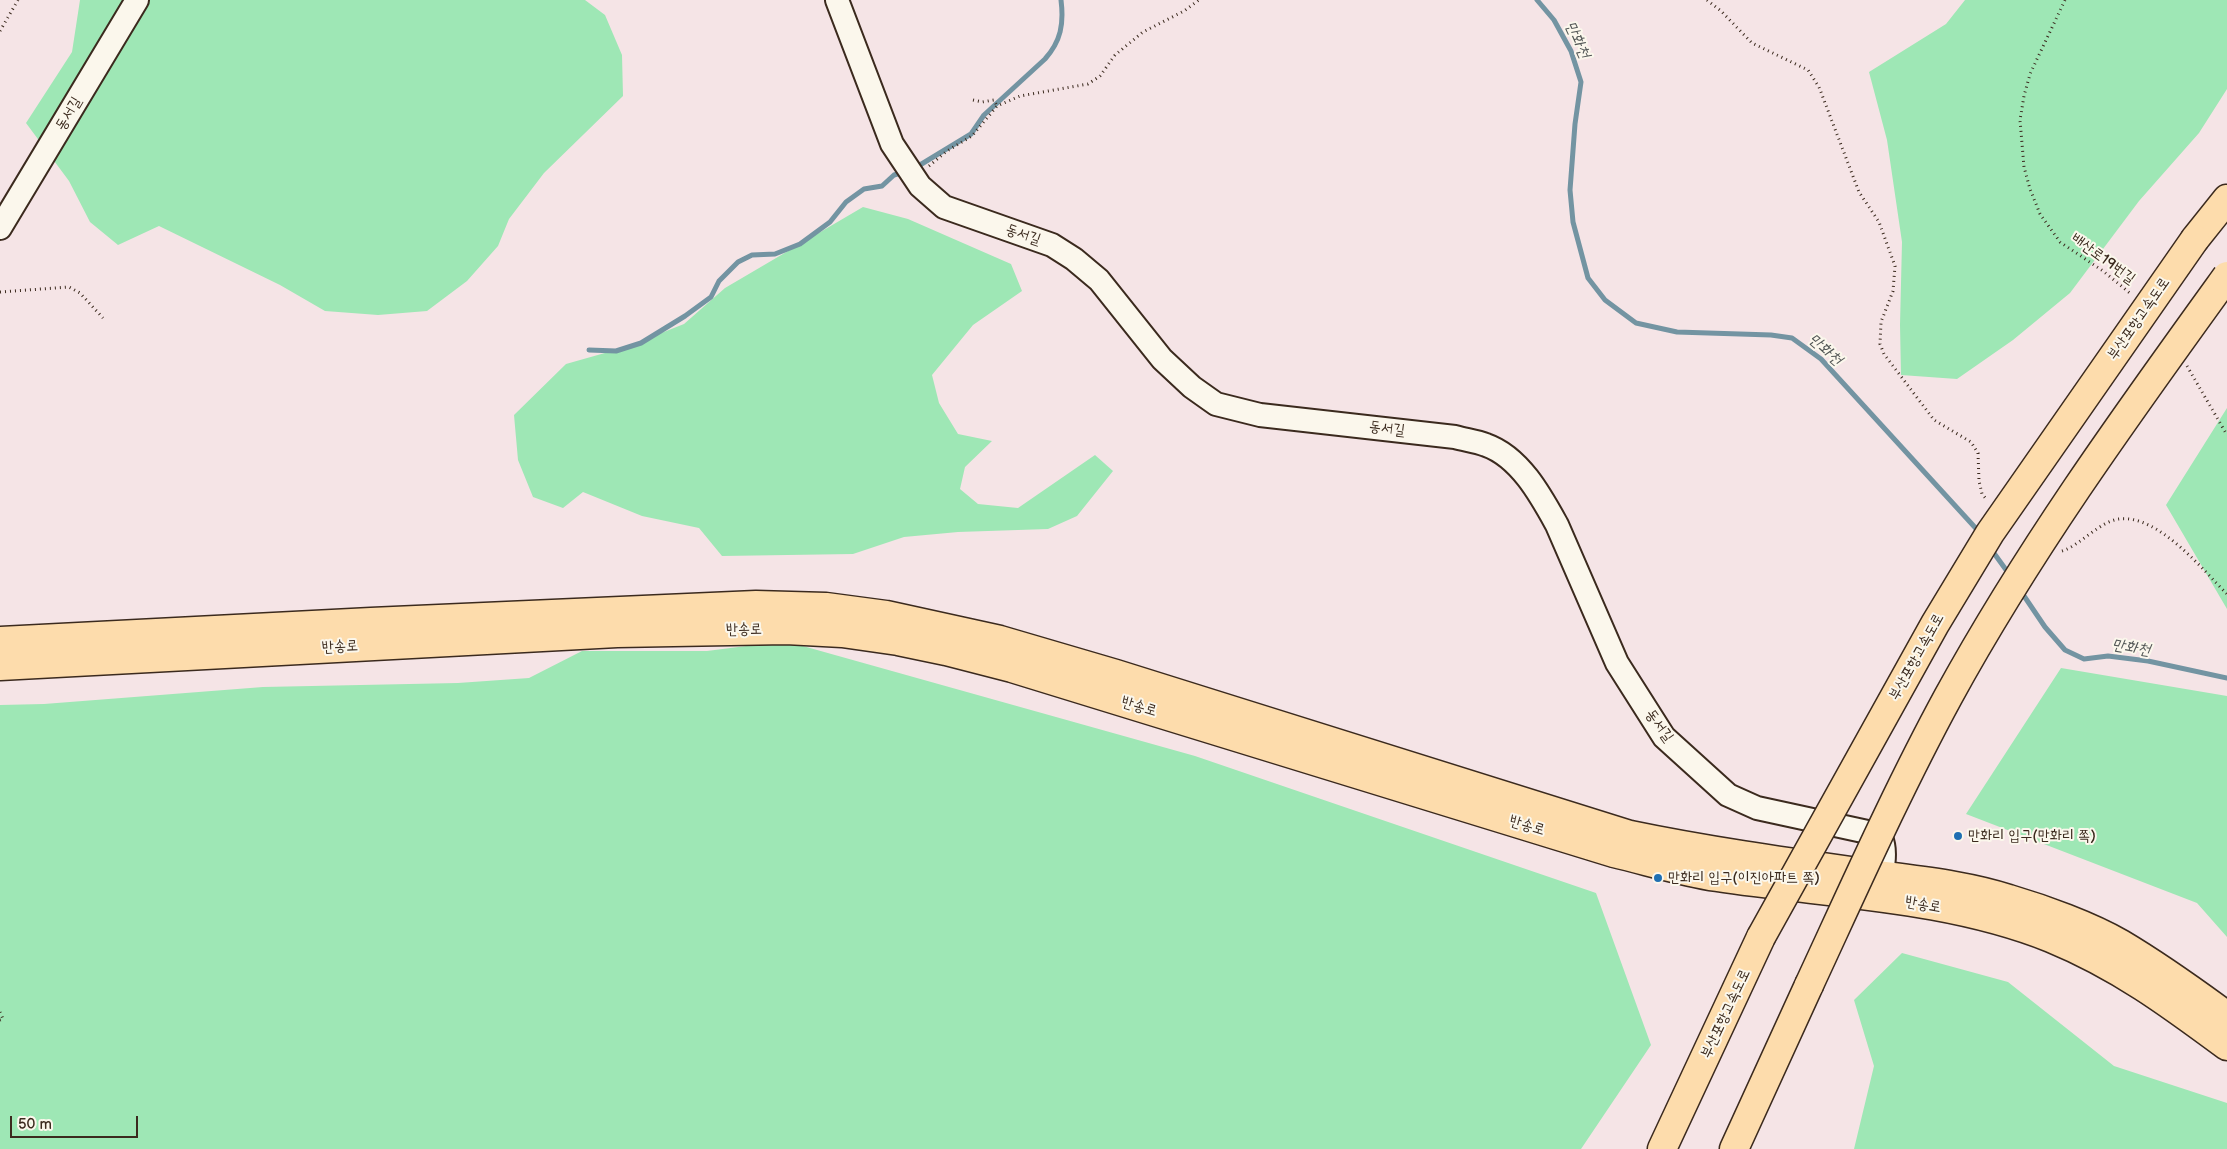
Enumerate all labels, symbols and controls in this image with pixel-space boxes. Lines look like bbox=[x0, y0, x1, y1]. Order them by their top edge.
water label: 만화천 bbox=[1560, 18, 1594, 62]
street label: 동서길 bbox=[52, 94, 86, 134]
street label: 동서길 bbox=[1003, 221, 1043, 249]
street label: 배산로19번길 bbox=[2067, 230, 2139, 288]
street label: 부산포항고속도로 bbox=[2104, 274, 2174, 364]
water label: 만화천 bbox=[1804, 330, 1846, 370]
street label: 동서길 bbox=[1368, 418, 1406, 440]
street label: 부산포항고속도로 bbox=[1886, 610, 1948, 704]
street label: 반송로 bbox=[726, 621, 762, 639]
water label: 만화천 bbox=[2110, 635, 2152, 661]
street label: 반송로 bbox=[321, 637, 359, 657]
street label: 반송로 bbox=[1119, 693, 1159, 721]
street label: 동서길 bbox=[1641, 706, 1677, 746]
street label: 반송로 bbox=[1507, 812, 1547, 840]
place label: 만화리 입구(만화리 쪽) bbox=[1968, 827, 2096, 845]
marker: 만화리 입구(만화리 쪽) bbox=[1952, 830, 1964, 842]
place label: 만화리 입구(이진아파트 쪽) bbox=[1668, 869, 1820, 887]
marker: 만화리 입구(이진아파트 쪽) bbox=[1652, 872, 1664, 884]
street label: 반송로 bbox=[1904, 893, 1942, 917]
street label: 부산포항고속도로 bbox=[1697, 966, 1755, 1062]
scale bar bbox=[12, 1106, 140, 1138]
text: 50 m bbox=[18, 1115, 52, 1134]

